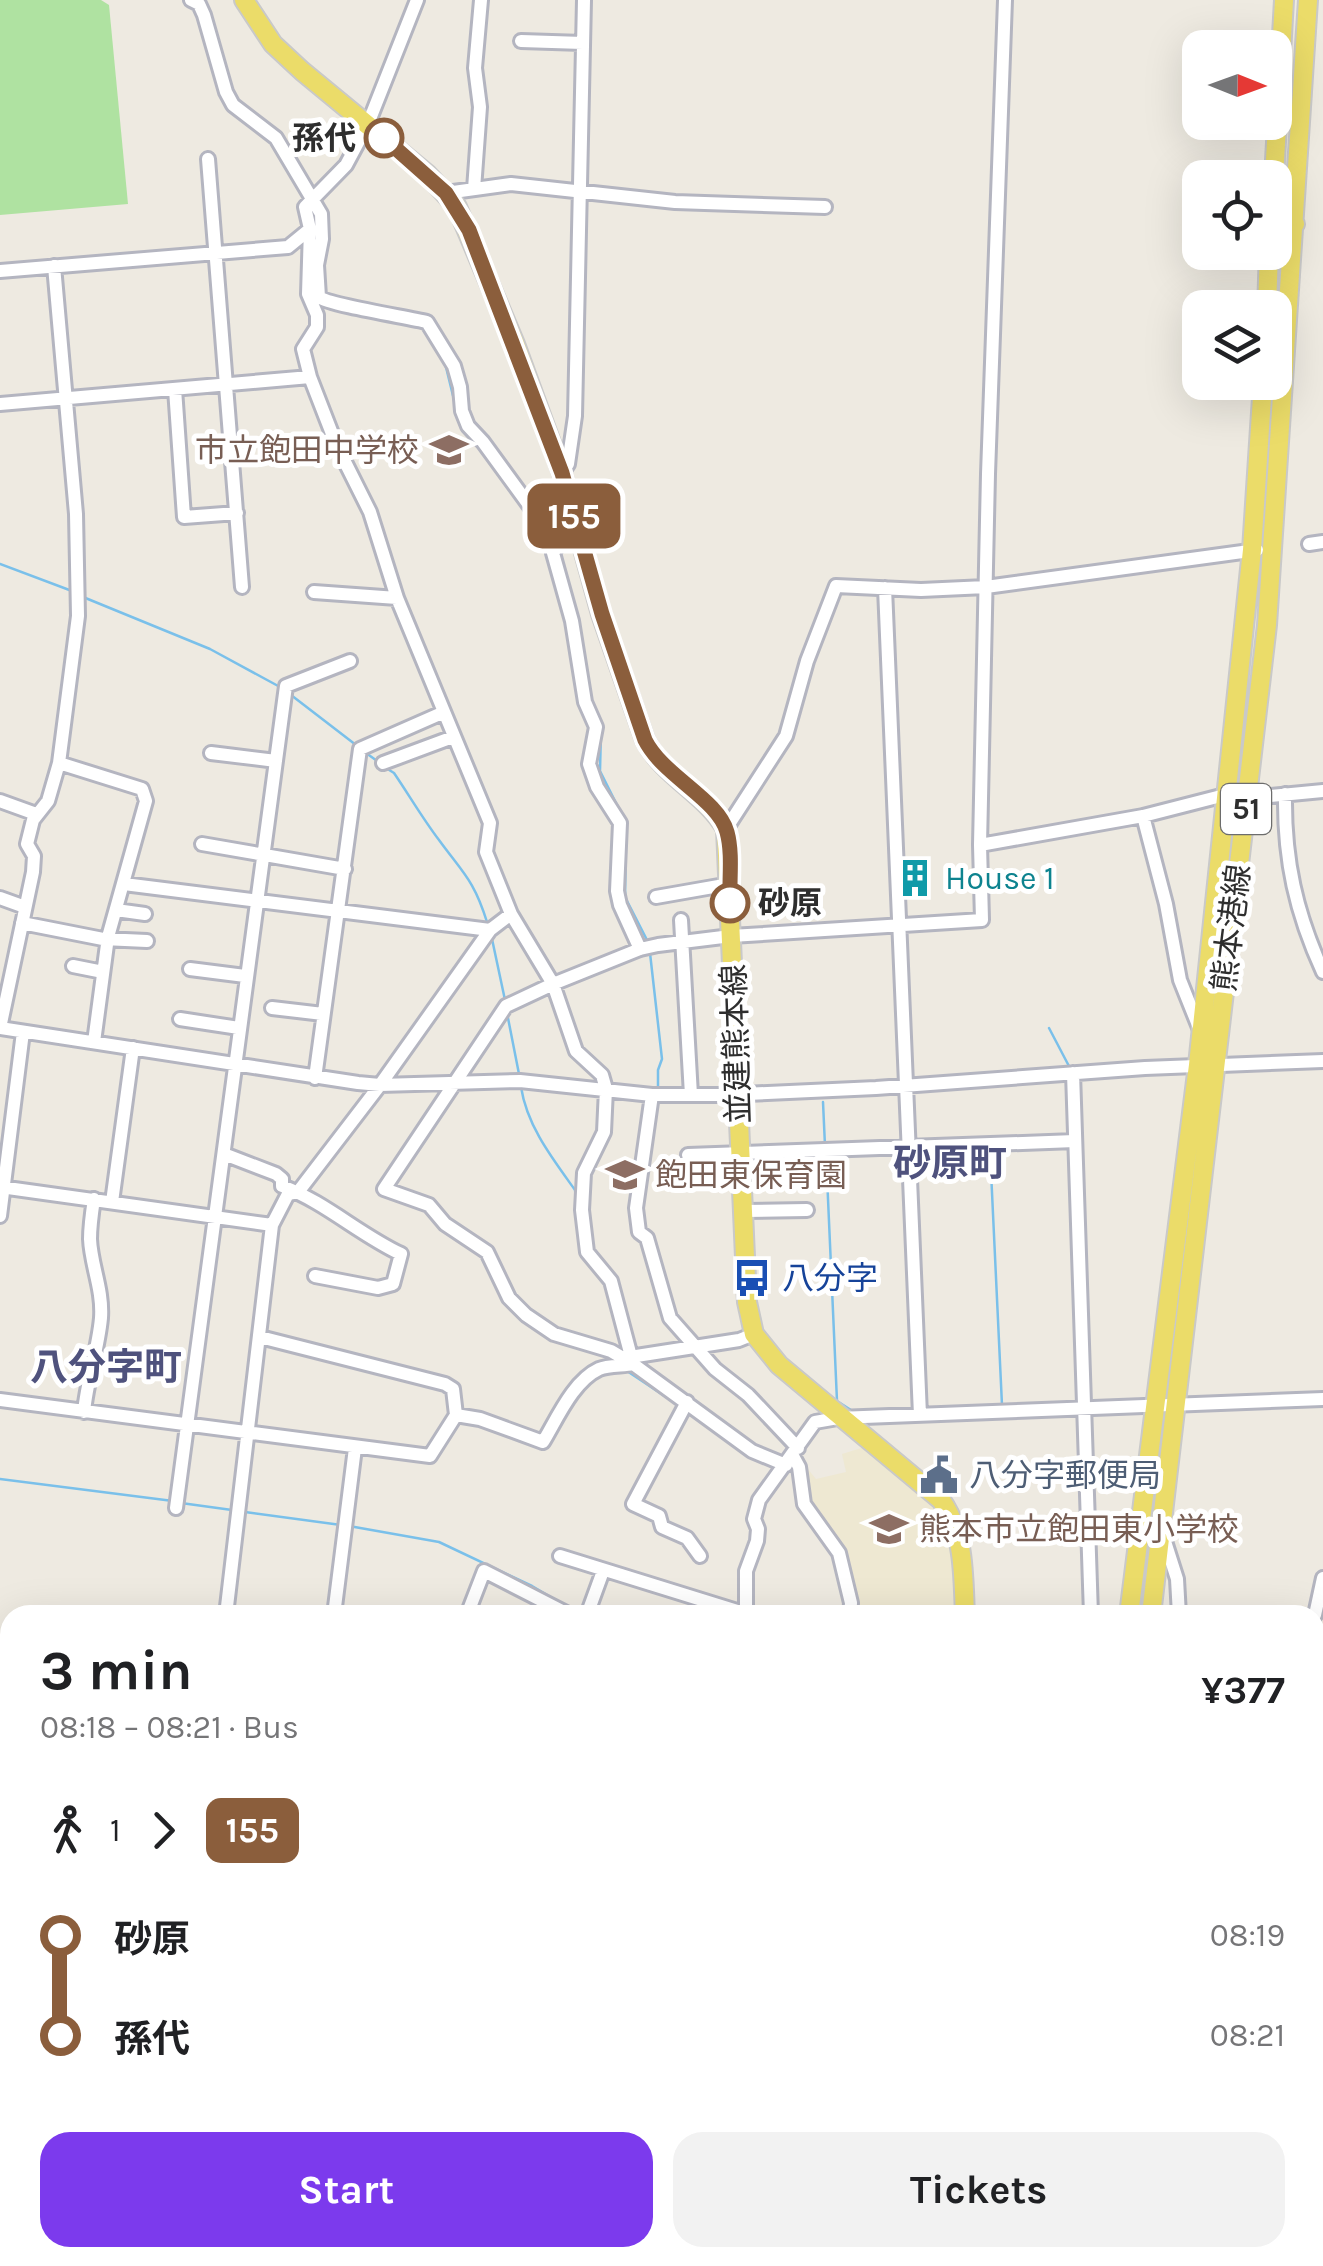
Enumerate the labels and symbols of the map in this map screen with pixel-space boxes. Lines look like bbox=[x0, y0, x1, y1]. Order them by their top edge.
north arrow bbox=[1182, 30, 1292, 140]
marker: 孫代 bbox=[365, 119, 403, 157]
place label: 孫代 bbox=[292, 120, 356, 157]
school or university icon: 市立飽田中学校 bbox=[428, 429, 470, 471]
place label: 市立飽田中学校 bbox=[195, 432, 419, 469]
line badge: 155 bbox=[516, 484, 632, 548]
road number: 51 bbox=[1221, 784, 1271, 834]
building icon: House 1 bbox=[894, 857, 936, 899]
place label: House 1 bbox=[945, 860, 1055, 897]
street label: 熊本港線 bbox=[1205, 862, 1258, 994]
marker: 砂原 bbox=[711, 884, 749, 922]
place label: 砂原 bbox=[758, 885, 822, 922]
street label: 並建熊本線 bbox=[715, 963, 758, 1125]
district label: 砂原町 bbox=[893, 1141, 1007, 1186]
school or university icon: 飽田東保育園 bbox=[604, 1154, 646, 1196]
place label: 飽田東保育園 bbox=[655, 1157, 847, 1194]
bus stop icon: 八分字 bbox=[731, 1257, 773, 1299]
place label: 八分字 bbox=[782, 1260, 878, 1297]
district label: 八分字町 bbox=[30, 1345, 182, 1390]
public building icon: 八分字郵便局 bbox=[918, 1454, 960, 1496]
place label: 八分字郵便局 bbox=[969, 1457, 1161, 1494]
school or university icon: 熊本市立飽田東小学校 bbox=[868, 1508, 910, 1550]
place label: 熊本市立飽田東小学校 bbox=[919, 1511, 1239, 1548]

